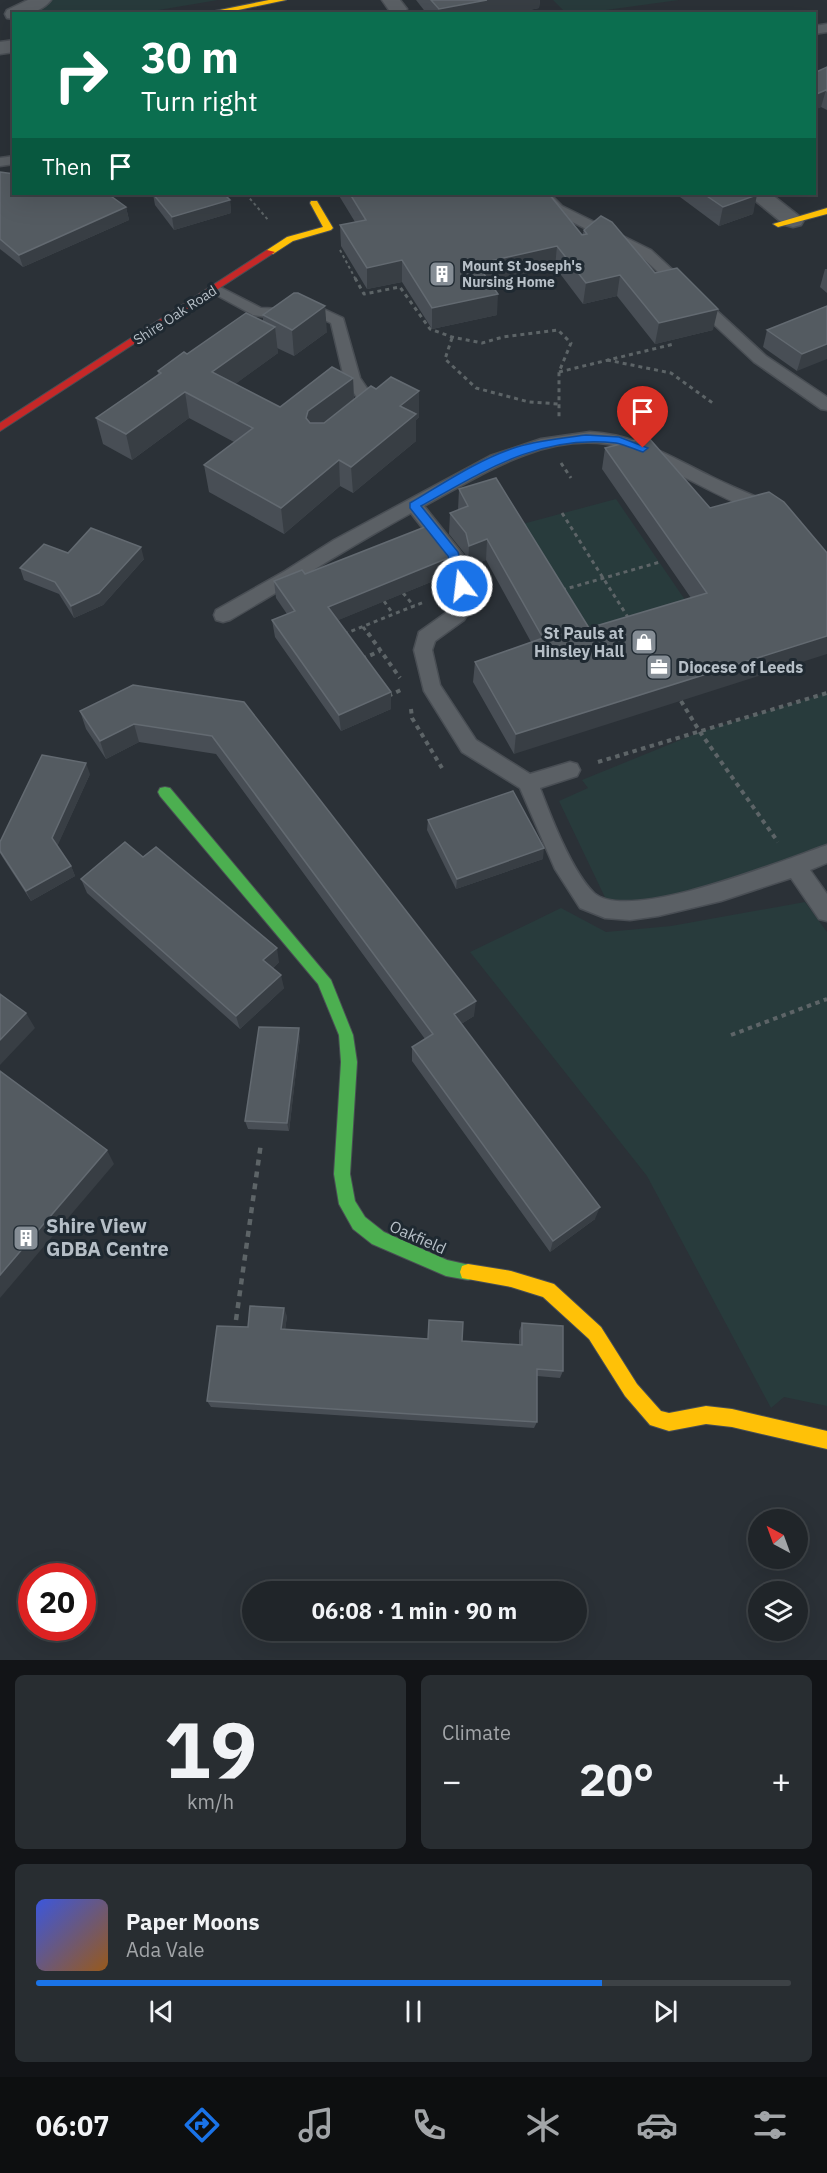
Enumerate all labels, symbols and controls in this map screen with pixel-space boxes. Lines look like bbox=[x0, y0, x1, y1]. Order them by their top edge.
text: 30 m bbox=[141, 30, 239, 85]
icon: right bbox=[42, 36, 120, 114]
text: Turn right bbox=[141, 83, 258, 118]
icon: arrive bbox=[104, 150, 137, 183]
text: Then bbox=[42, 152, 92, 181]
place label: Mount St Joseph's Nursing Home bbox=[462, 257, 582, 291]
building icon: Mount St Joseph's Nursing Home bbox=[427, 259, 457, 289]
street label: Shire Oak Road bbox=[130, 281, 220, 349]
pin bbox=[617, 386, 668, 448]
icon: arrive bbox=[626, 395, 659, 428]
position arrow bbox=[430, 554, 494, 618]
place label: St Pauls at Hinsley Hall bbox=[534, 623, 624, 661]
shop icon: St Pauls at Hinsley Hall bbox=[629, 627, 659, 657]
office icon: Diocese of Leeds bbox=[644, 652, 674, 682]
place label: Diocese of Leeds bbox=[678, 657, 803, 677]
place label: Shire View GDBA Centre bbox=[46, 1212, 169, 1262]
street label: Oakfield bbox=[387, 1216, 449, 1258]
building icon: Shire View GDBA Centre bbox=[11, 1223, 41, 1253]
north arrow bbox=[748, 1509, 808, 1569]
map controls bbox=[748, 1509, 808, 1641]
speed limit sign: 20 bbox=[18, 1563, 96, 1641]
button: layers bbox=[748, 1581, 808, 1641]
text: 06:08 · 1 min · 90 m bbox=[312, 1596, 517, 1625]
text: 19 bbox=[164, 1698, 257, 1799]
text: Climate bbox=[442, 1719, 511, 1746]
text: 20° bbox=[579, 1750, 654, 1808]
text: − bbox=[442, 1759, 462, 1802]
text: + bbox=[771, 1759, 791, 1802]
text: km/h bbox=[187, 1788, 234, 1815]
text: Paper Moons bbox=[126, 1907, 259, 1936]
text: Ada Vale bbox=[126, 1936, 205, 1963]
icon: previous bbox=[145, 1995, 178, 2028]
icon: pause bbox=[397, 1995, 430, 2028]
icon: next bbox=[649, 1995, 682, 2028]
icon: directions bbox=[181, 2104, 223, 2146]
icon: music bbox=[295, 2104, 337, 2146]
icon: phone bbox=[408, 2104, 450, 2146]
icon: climate bbox=[522, 2104, 564, 2146]
icon: car bbox=[636, 2104, 678, 2146]
icon: filters bbox=[749, 2104, 791, 2146]
text: 06:07 bbox=[36, 2108, 110, 2143]

